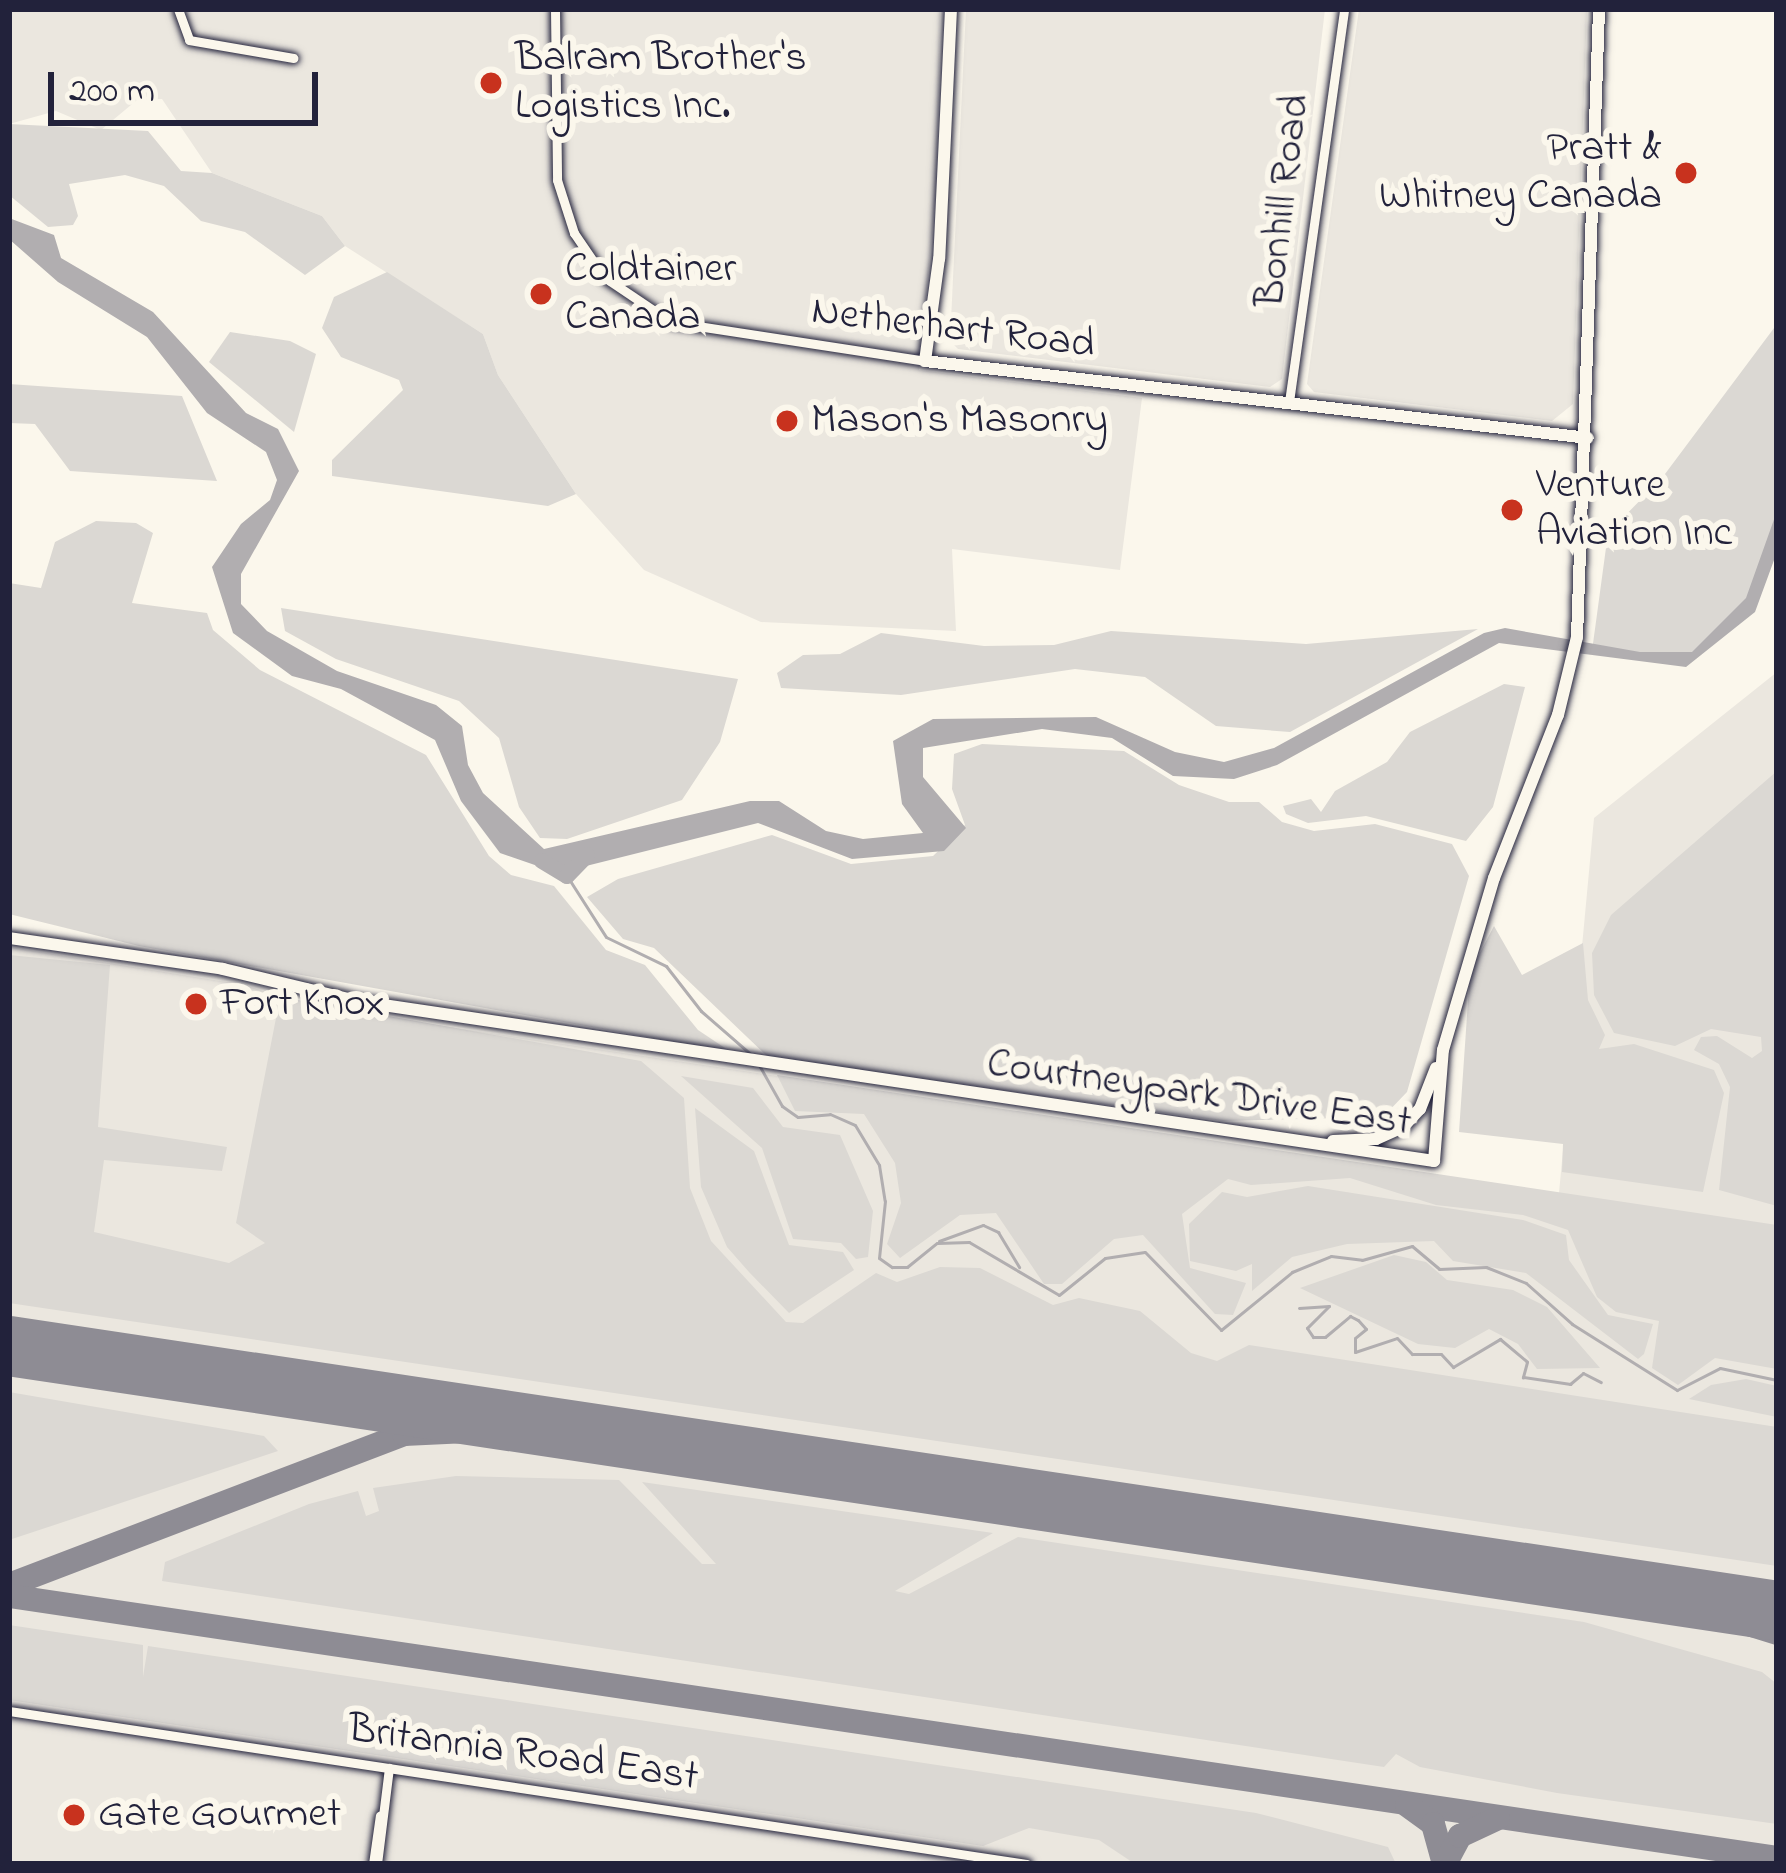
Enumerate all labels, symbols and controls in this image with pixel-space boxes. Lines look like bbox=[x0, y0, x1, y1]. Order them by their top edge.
place label: Balram Brother's Logistics Inc. bbox=[515, 34, 807, 132]
scale bar bbox=[54, 48, 324, 122]
text: 200 m bbox=[69, 66, 155, 119]
marker: Balram Brother's Logistics Inc. bbox=[478, 70, 504, 96]
street label: Bonhill Road bbox=[1246, 92, 1322, 310]
place label: Pratt & Whitney Canada bbox=[1379, 124, 1662, 222]
marker: Pratt & Whitney Canada bbox=[1673, 160, 1699, 186]
place label: Coldtainer Canada bbox=[565, 245, 736, 344]
marker: Coldtainer Canada bbox=[528, 281, 554, 307]
street label: Netherhart Road bbox=[809, 287, 1097, 371]
place label: Mason's Masonry bbox=[811, 396, 1108, 446]
marker: Mason's Masonry bbox=[774, 408, 800, 434]
place label: Venture Aviation Inc bbox=[1536, 461, 1732, 560]
marker: Venture Aviation Inc bbox=[1499, 497, 1525, 523]
place label: Fort Knox bbox=[220, 979, 385, 1029]
marker: Fort Knox bbox=[183, 991, 209, 1017]
street label: Courtneypark Drive East bbox=[984, 1039, 1414, 1149]
street label: Britannia Road East bbox=[345, 1704, 701, 1804]
place label: Gate Gourmet bbox=[98, 1790, 341, 1840]
marker: Gate Gourmet bbox=[61, 1802, 87, 1828]

